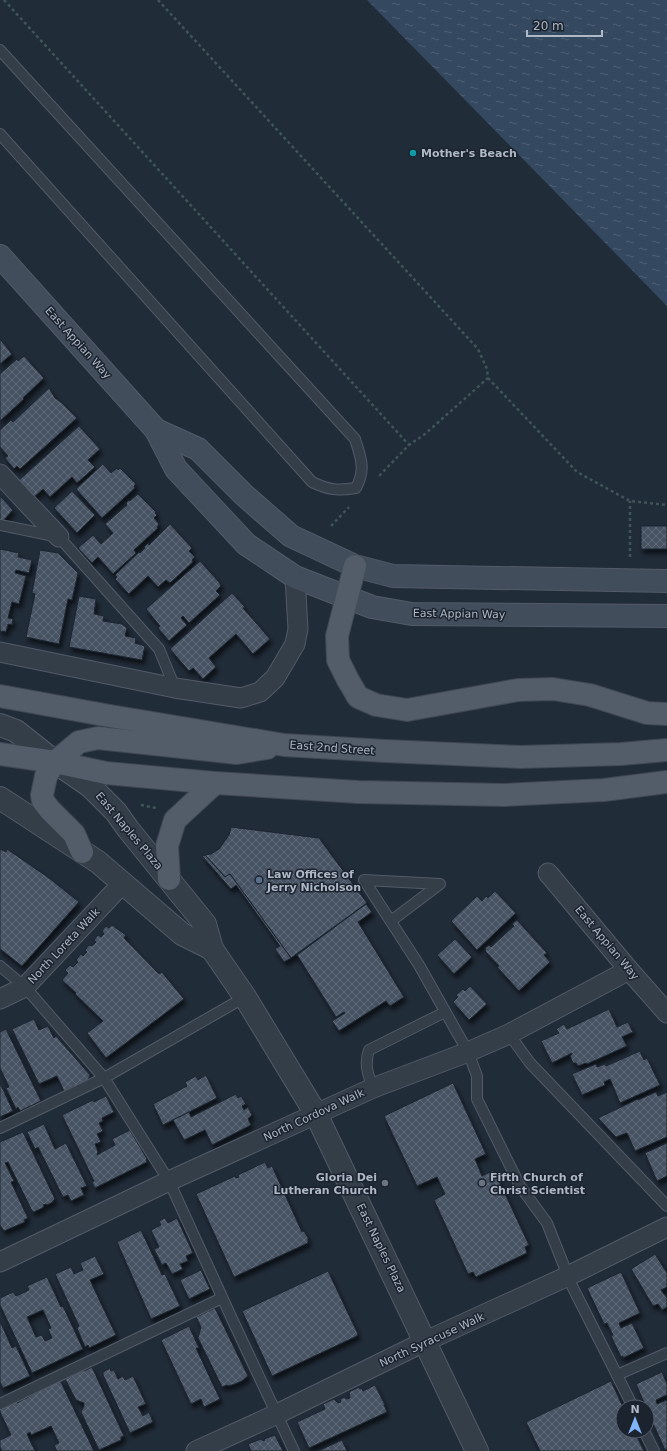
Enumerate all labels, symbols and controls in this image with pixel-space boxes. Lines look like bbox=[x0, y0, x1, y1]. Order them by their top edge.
scale bar bbox=[527, 12, 602, 38]
text: 20 m bbox=[533, 19, 564, 33]
place label: Mother's Beach bbox=[421, 147, 517, 160]
marker: Mother's Beach bbox=[408, 148, 418, 158]
street label: East Appian Way bbox=[42, 304, 114, 382]
street label: East Appian Way bbox=[413, 607, 506, 621]
street label: East 2nd Street bbox=[289, 739, 376, 758]
street label: East Naples Plaza bbox=[93, 790, 165, 872]
place label: Law Offices of Jerry Nicholson bbox=[266, 868, 361, 894]
marker: Law Offices of Jerry Nicholson bbox=[254, 875, 264, 885]
street label: East Appian Way bbox=[572, 903, 642, 983]
street label: North Loreta Walk bbox=[26, 905, 103, 987]
street label: North Cordova Walk bbox=[261, 1086, 367, 1144]
place label: Gloria Dei Lutheran Church bbox=[274, 1171, 377, 1197]
place label: Fifth Church of Christ Scientist bbox=[490, 1171, 585, 1197]
marker: Gloria Dei Lutheran Church bbox=[380, 1178, 390, 1188]
marker: Fifth Church of Christ Scientist bbox=[477, 1178, 487, 1188]
street label: East Naples Plaza bbox=[354, 1201, 408, 1295]
street label: North Syracuse Walk bbox=[377, 1310, 487, 1370]
north arrow bbox=[615, 1399, 655, 1439]
text: N bbox=[630, 1403, 640, 1416]

